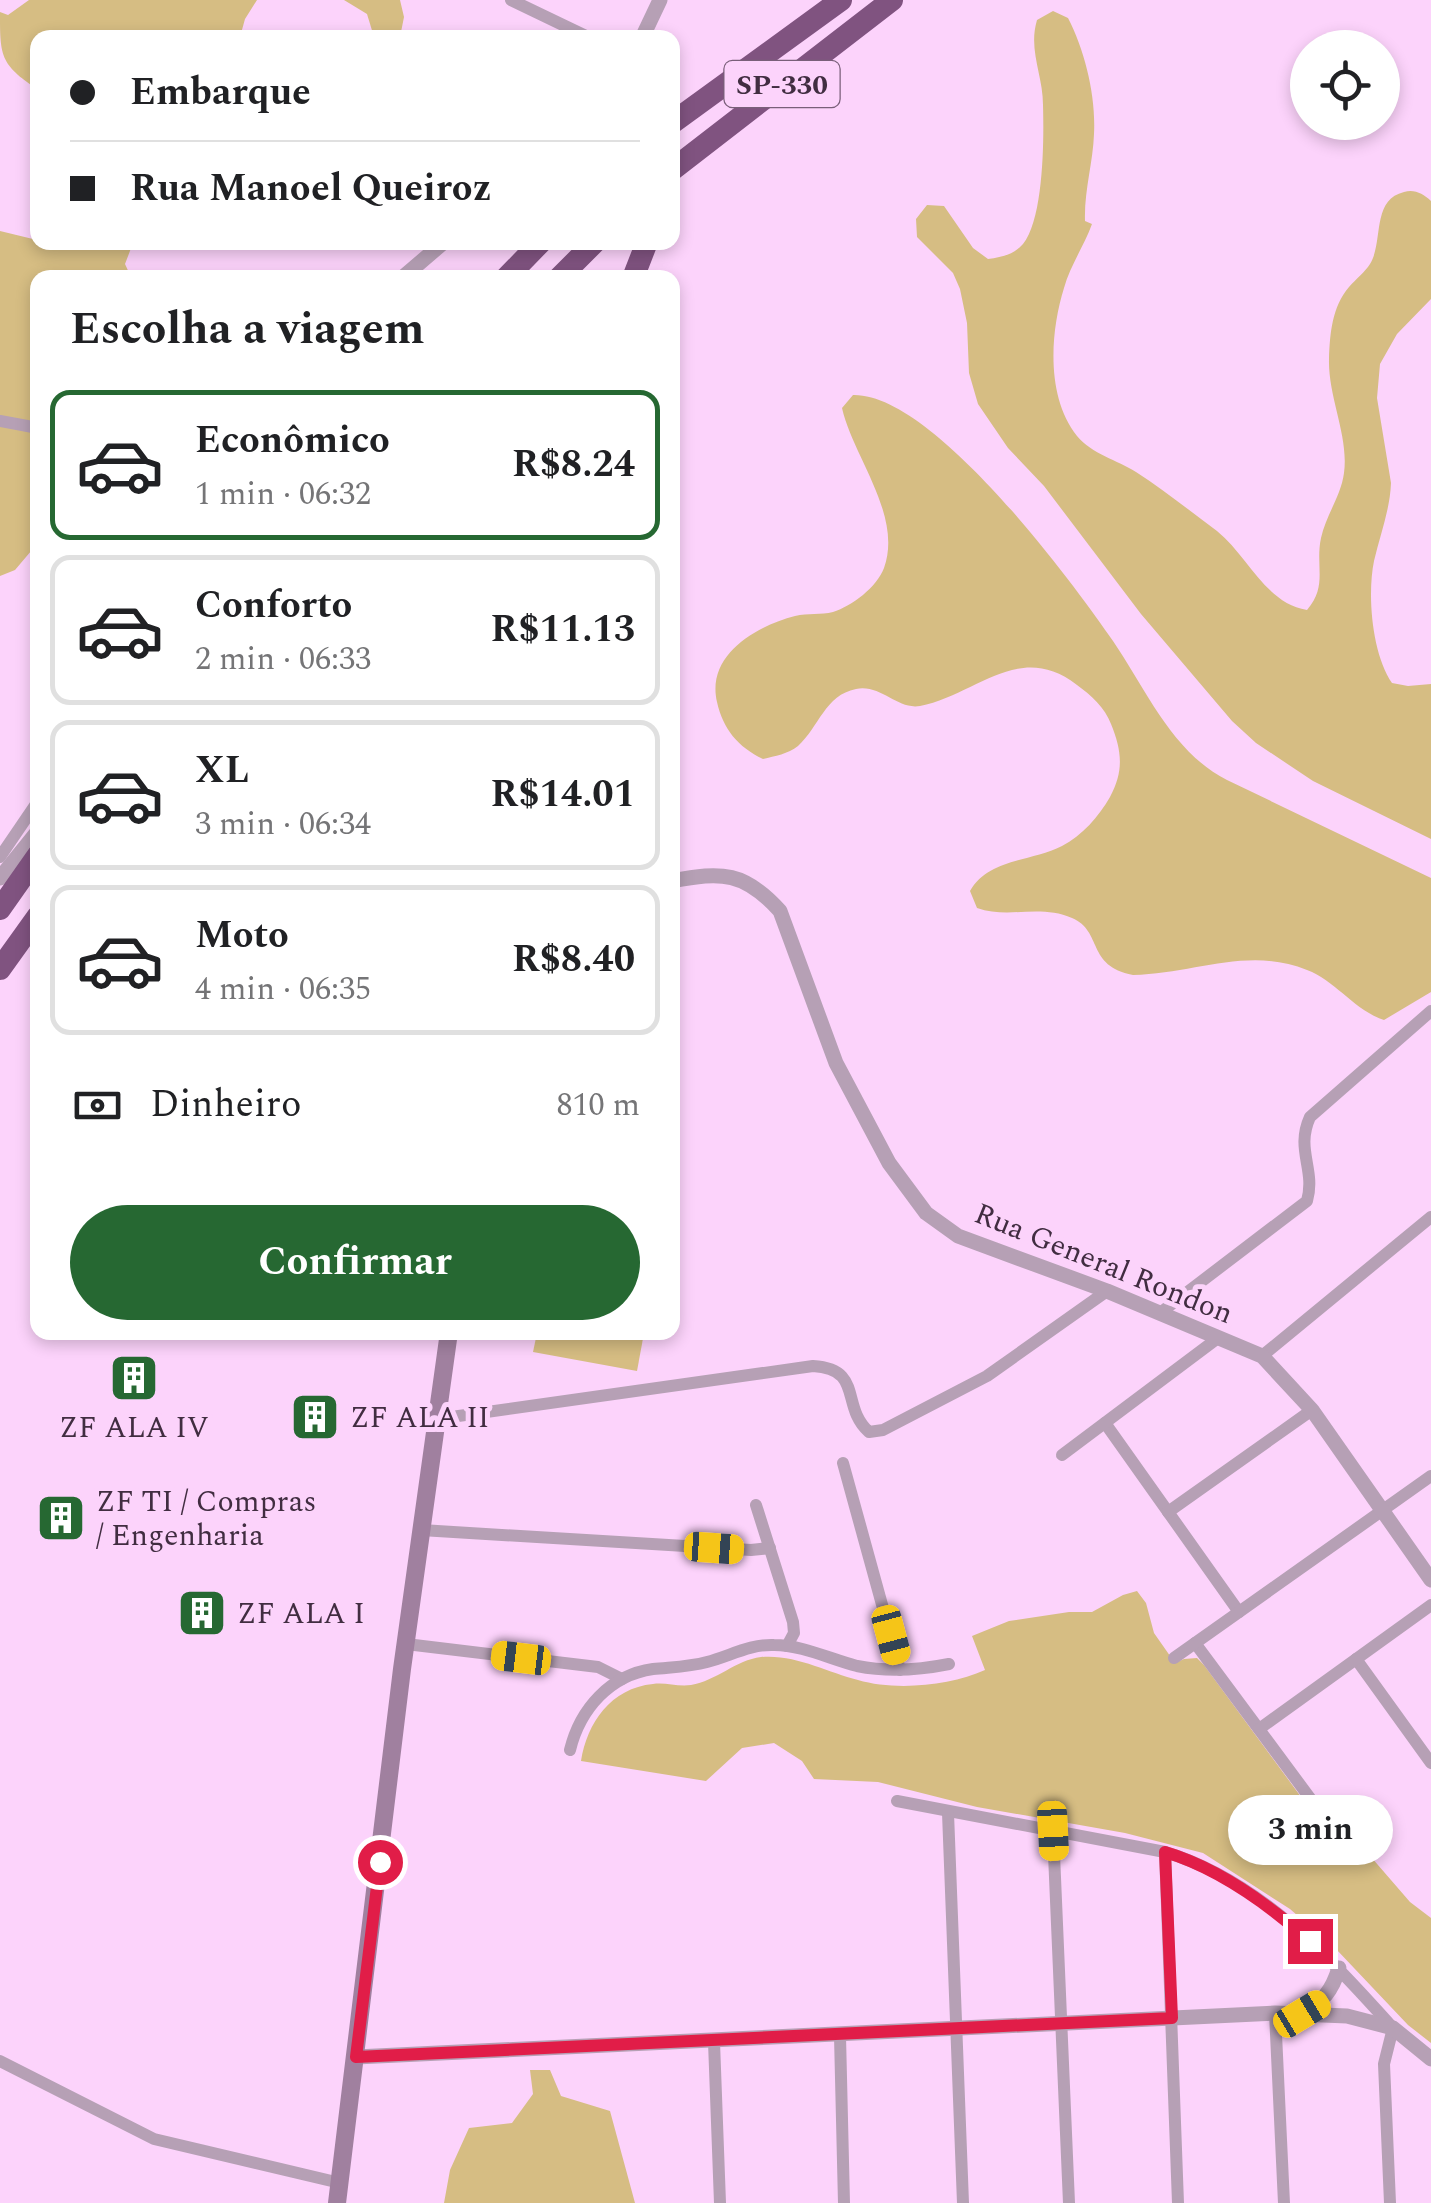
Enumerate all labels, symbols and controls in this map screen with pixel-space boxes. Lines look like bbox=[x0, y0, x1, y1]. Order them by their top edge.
map controls bbox=[1290, 30, 1400, 140]
button: locate bbox=[1290, 30, 1400, 140]
road number: SP-330 bbox=[724, 61, 840, 107]
text: Embarque bbox=[130, 64, 311, 122]
text: Rua Manoel Queiroz bbox=[130, 160, 492, 218]
text: Escolha a viagem bbox=[70, 295, 424, 364]
text: Econômico bbox=[195, 412, 390, 470]
icon: car bbox=[75, 420, 165, 510]
text: R$8.24 bbox=[512, 436, 635, 494]
text: 1 min · 06:32 bbox=[195, 470, 371, 519]
text: Conforto bbox=[195, 577, 352, 635]
icon: car bbox=[75, 585, 165, 675]
text: R$11.13 bbox=[491, 601, 635, 659]
text: 2 min · 06:33 bbox=[195, 635, 371, 684]
text: XL bbox=[195, 742, 249, 800]
icon: car bbox=[75, 750, 165, 840]
text: R$14.01 bbox=[491, 766, 635, 824]
text: 3 min · 06:34 bbox=[195, 800, 371, 849]
text: Moto bbox=[195, 907, 289, 965]
icon: car bbox=[75, 915, 165, 1005]
text: R$8.40 bbox=[512, 931, 635, 989]
text: 4 min · 06:35 bbox=[195, 965, 371, 1014]
text: Dinheiro bbox=[150, 1076, 301, 1134]
icon: cash bbox=[70, 1078, 125, 1133]
text: 810 m bbox=[556, 1081, 640, 1130]
street label: Rua General Rondon bbox=[967, 1191, 1240, 1337]
button: Confirmar bbox=[70, 1205, 640, 1320]
building icon: ZF ALA IV bbox=[108, 1352, 160, 1404]
building icon: ZF ALA II bbox=[289, 1391, 341, 1443]
place label: ZF ALA II bbox=[350, 1395, 490, 1441]
place label: ZF ALA IV bbox=[59, 1405, 209, 1451]
place label: ZF TI / Compras / Engenharia bbox=[96, 1479, 316, 1559]
building icon: ZF TI / Compras / Engenharia bbox=[35, 1492, 87, 1544]
car bbox=[683, 1531, 745, 1565]
building icon: ZF ALA I bbox=[176, 1587, 228, 1639]
place label: ZF ALA I bbox=[237, 1591, 365, 1637]
car bbox=[869, 1602, 913, 1668]
car bbox=[489, 1639, 553, 1677]
callout: 3 min bbox=[1228, 1796, 1392, 1866]
car bbox=[1036, 1800, 1070, 1862]
text: 3 min bbox=[1268, 1805, 1353, 1854]
route start bbox=[358, 1840, 403, 1885]
route end bbox=[1288, 1919, 1333, 1964]
car bbox=[1269, 1986, 1335, 2042]

